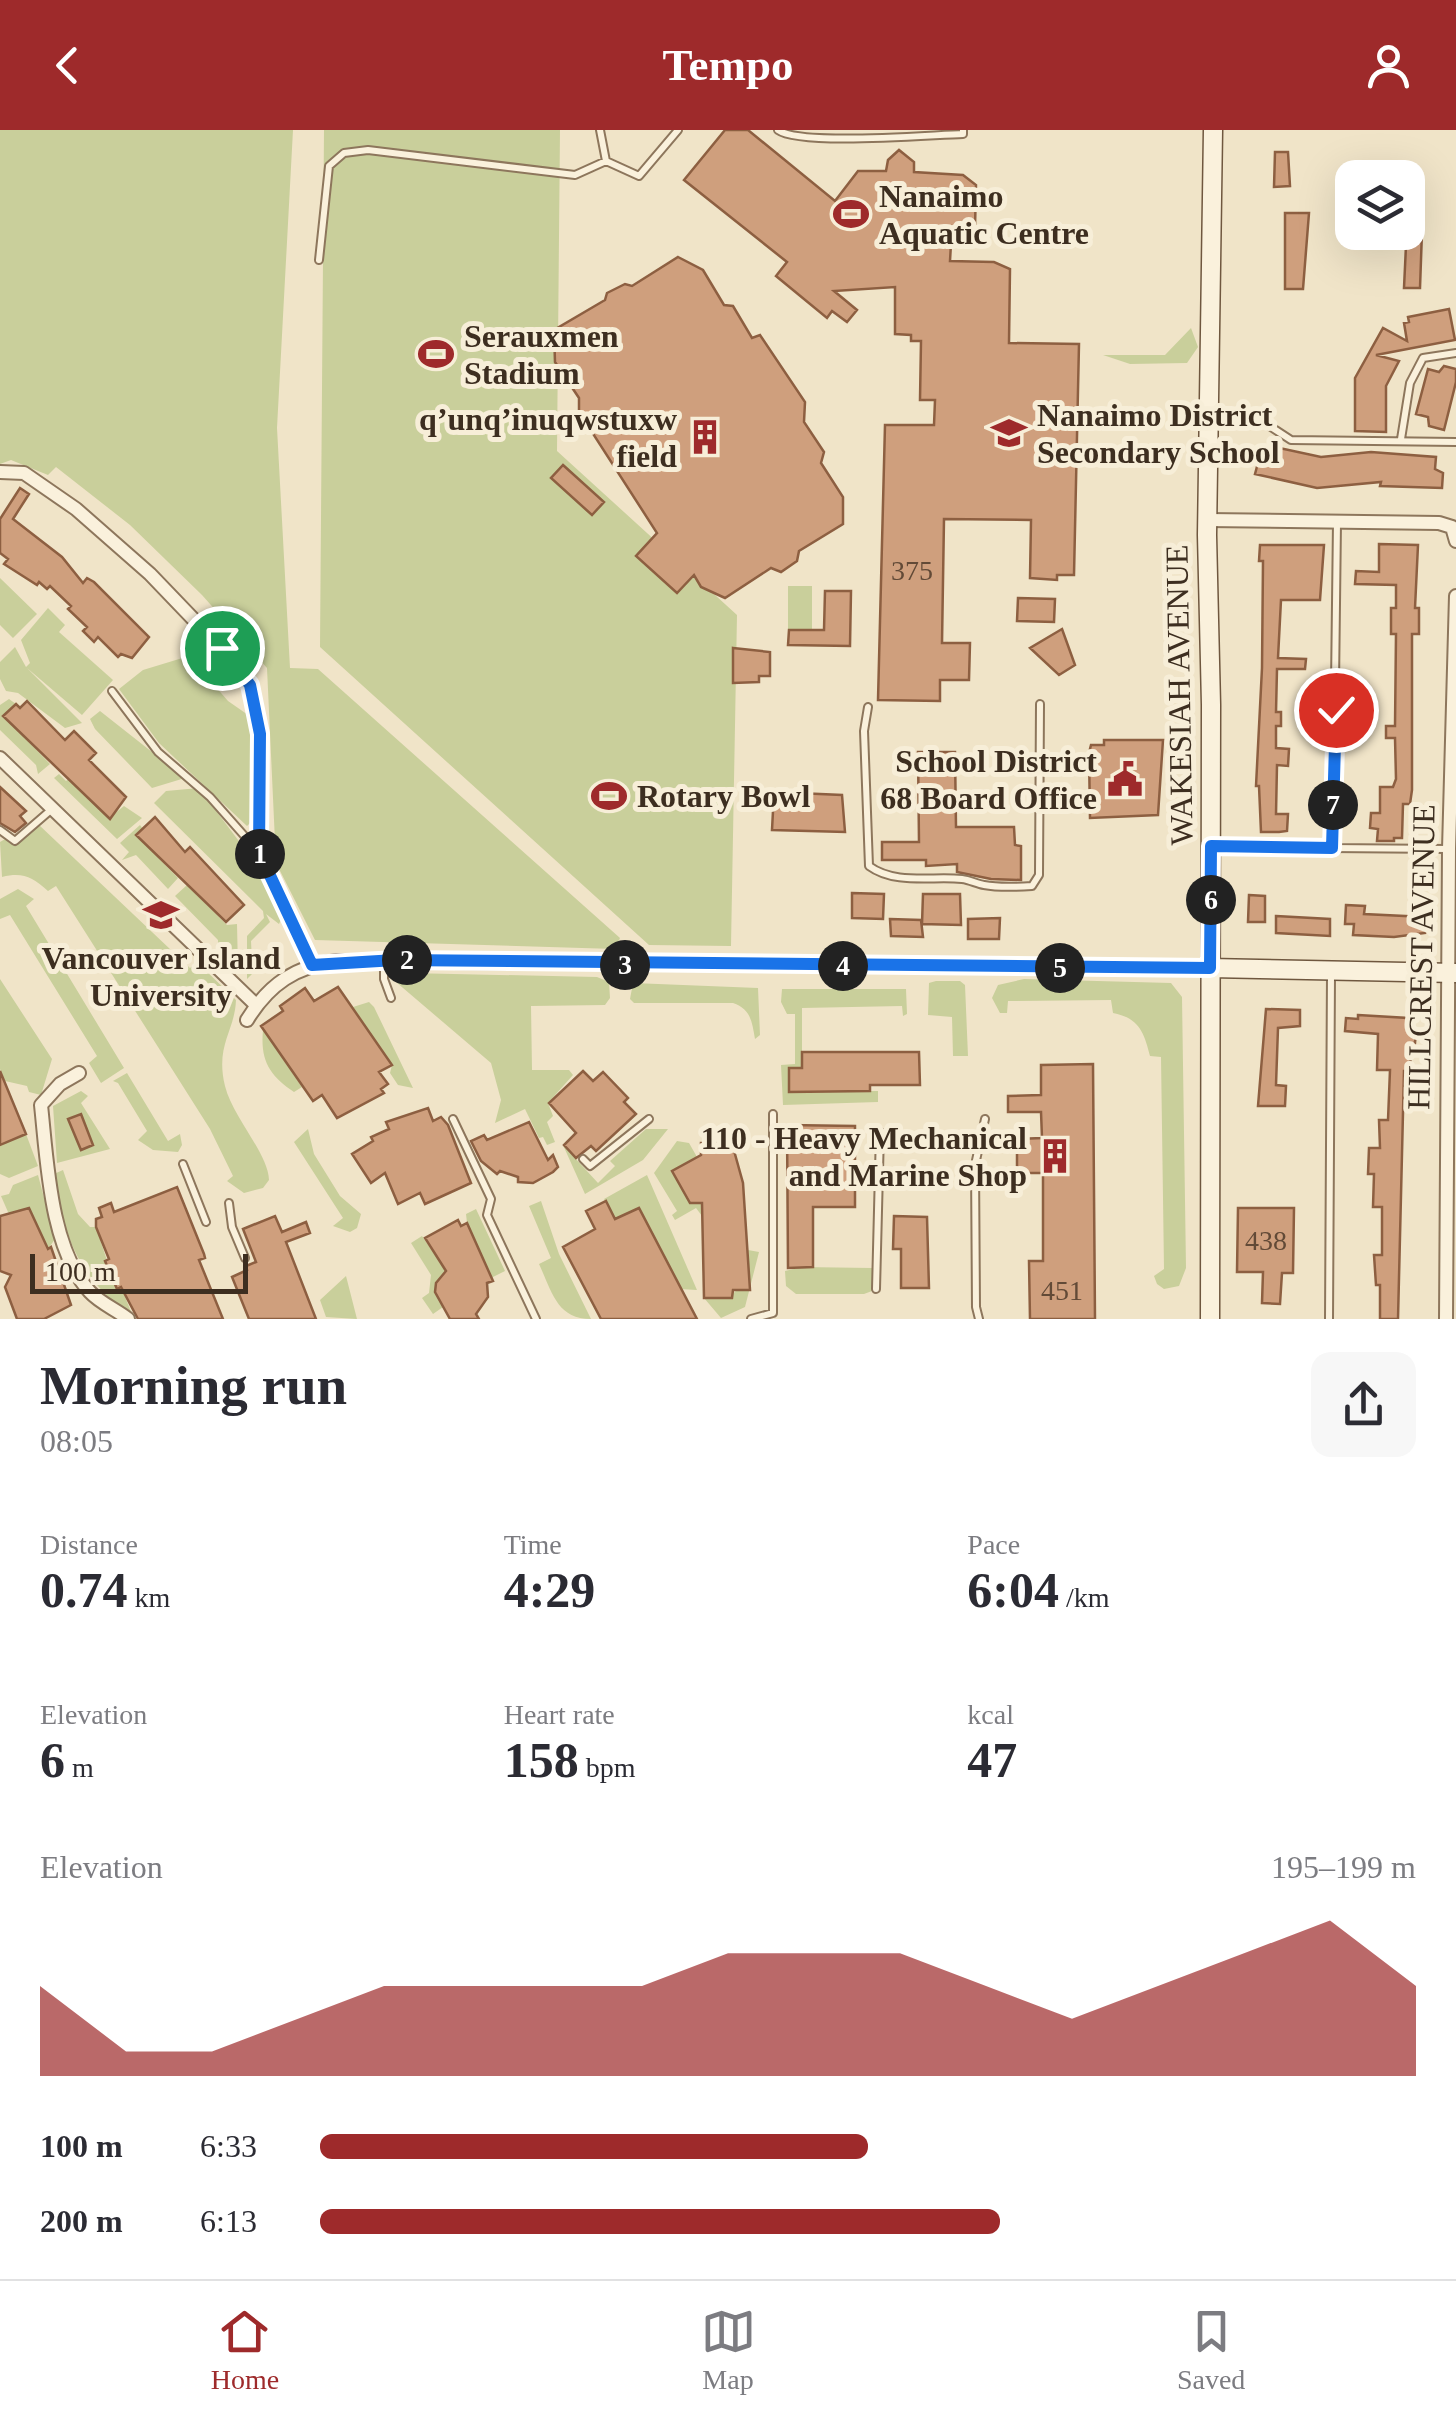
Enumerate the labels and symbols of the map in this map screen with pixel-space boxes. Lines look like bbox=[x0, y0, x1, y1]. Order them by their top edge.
place label: Nanaimo Aquatic Centre bbox=[879, 178, 1089, 251]
sports icon: Nanaimo Aquatic Centre bbox=[832, 195, 870, 233]
place label: Serauxmen Stadium bbox=[464, 318, 619, 391]
sports icon: Serauxmen Stadium bbox=[417, 335, 455, 373]
place label: Nanaimo District Secondary School bbox=[1037, 397, 1280, 470]
place label: q’unq’inuqwstuxw field bbox=[419, 401, 677, 474]
school or university icon: Nanaimo District Secondary School bbox=[990, 414, 1028, 452]
building icon: q’unq’inuqwstuxw field bbox=[686, 418, 724, 456]
street label: WAKESIAH AVENUE bbox=[1158, 544, 1200, 846]
house number: 375 bbox=[891, 555, 933, 586]
pin bbox=[180, 606, 265, 691]
pin bbox=[1294, 668, 1379, 753]
place label: School District 68 Board Office bbox=[880, 743, 1097, 816]
public building icon: School District 68 Board Office bbox=[1106, 760, 1144, 798]
sports icon: Rotary Bowl bbox=[590, 777, 628, 815]
place label: Rotary Bowl bbox=[637, 778, 810, 814]
pin: 7 bbox=[1308, 780, 1358, 830]
street label: HILLCREST AVENUE bbox=[1400, 804, 1442, 1110]
pin: 1 bbox=[235, 829, 285, 879]
pin: 6 bbox=[1186, 875, 1236, 925]
school or university icon: Vancouver Island University bbox=[142, 896, 180, 934]
pin: 2 bbox=[382, 935, 432, 985]
place label: Vancouver Island University bbox=[41, 940, 281, 1013]
pin: 3 bbox=[600, 940, 650, 990]
pin: 4 bbox=[818, 941, 868, 991]
pin: 5 bbox=[1035, 943, 1085, 993]
place label: 110 - Heavy Mechanical and Marine Shop bbox=[701, 1120, 1027, 1193]
building icon: 110 - Heavy Mechanical and Marine Shop bbox=[1036, 1137, 1074, 1175]
house number: 438 bbox=[1245, 1225, 1287, 1256]
scale bar bbox=[30, 1249, 248, 1294]
house number: 451 bbox=[1041, 1275, 1083, 1306]

